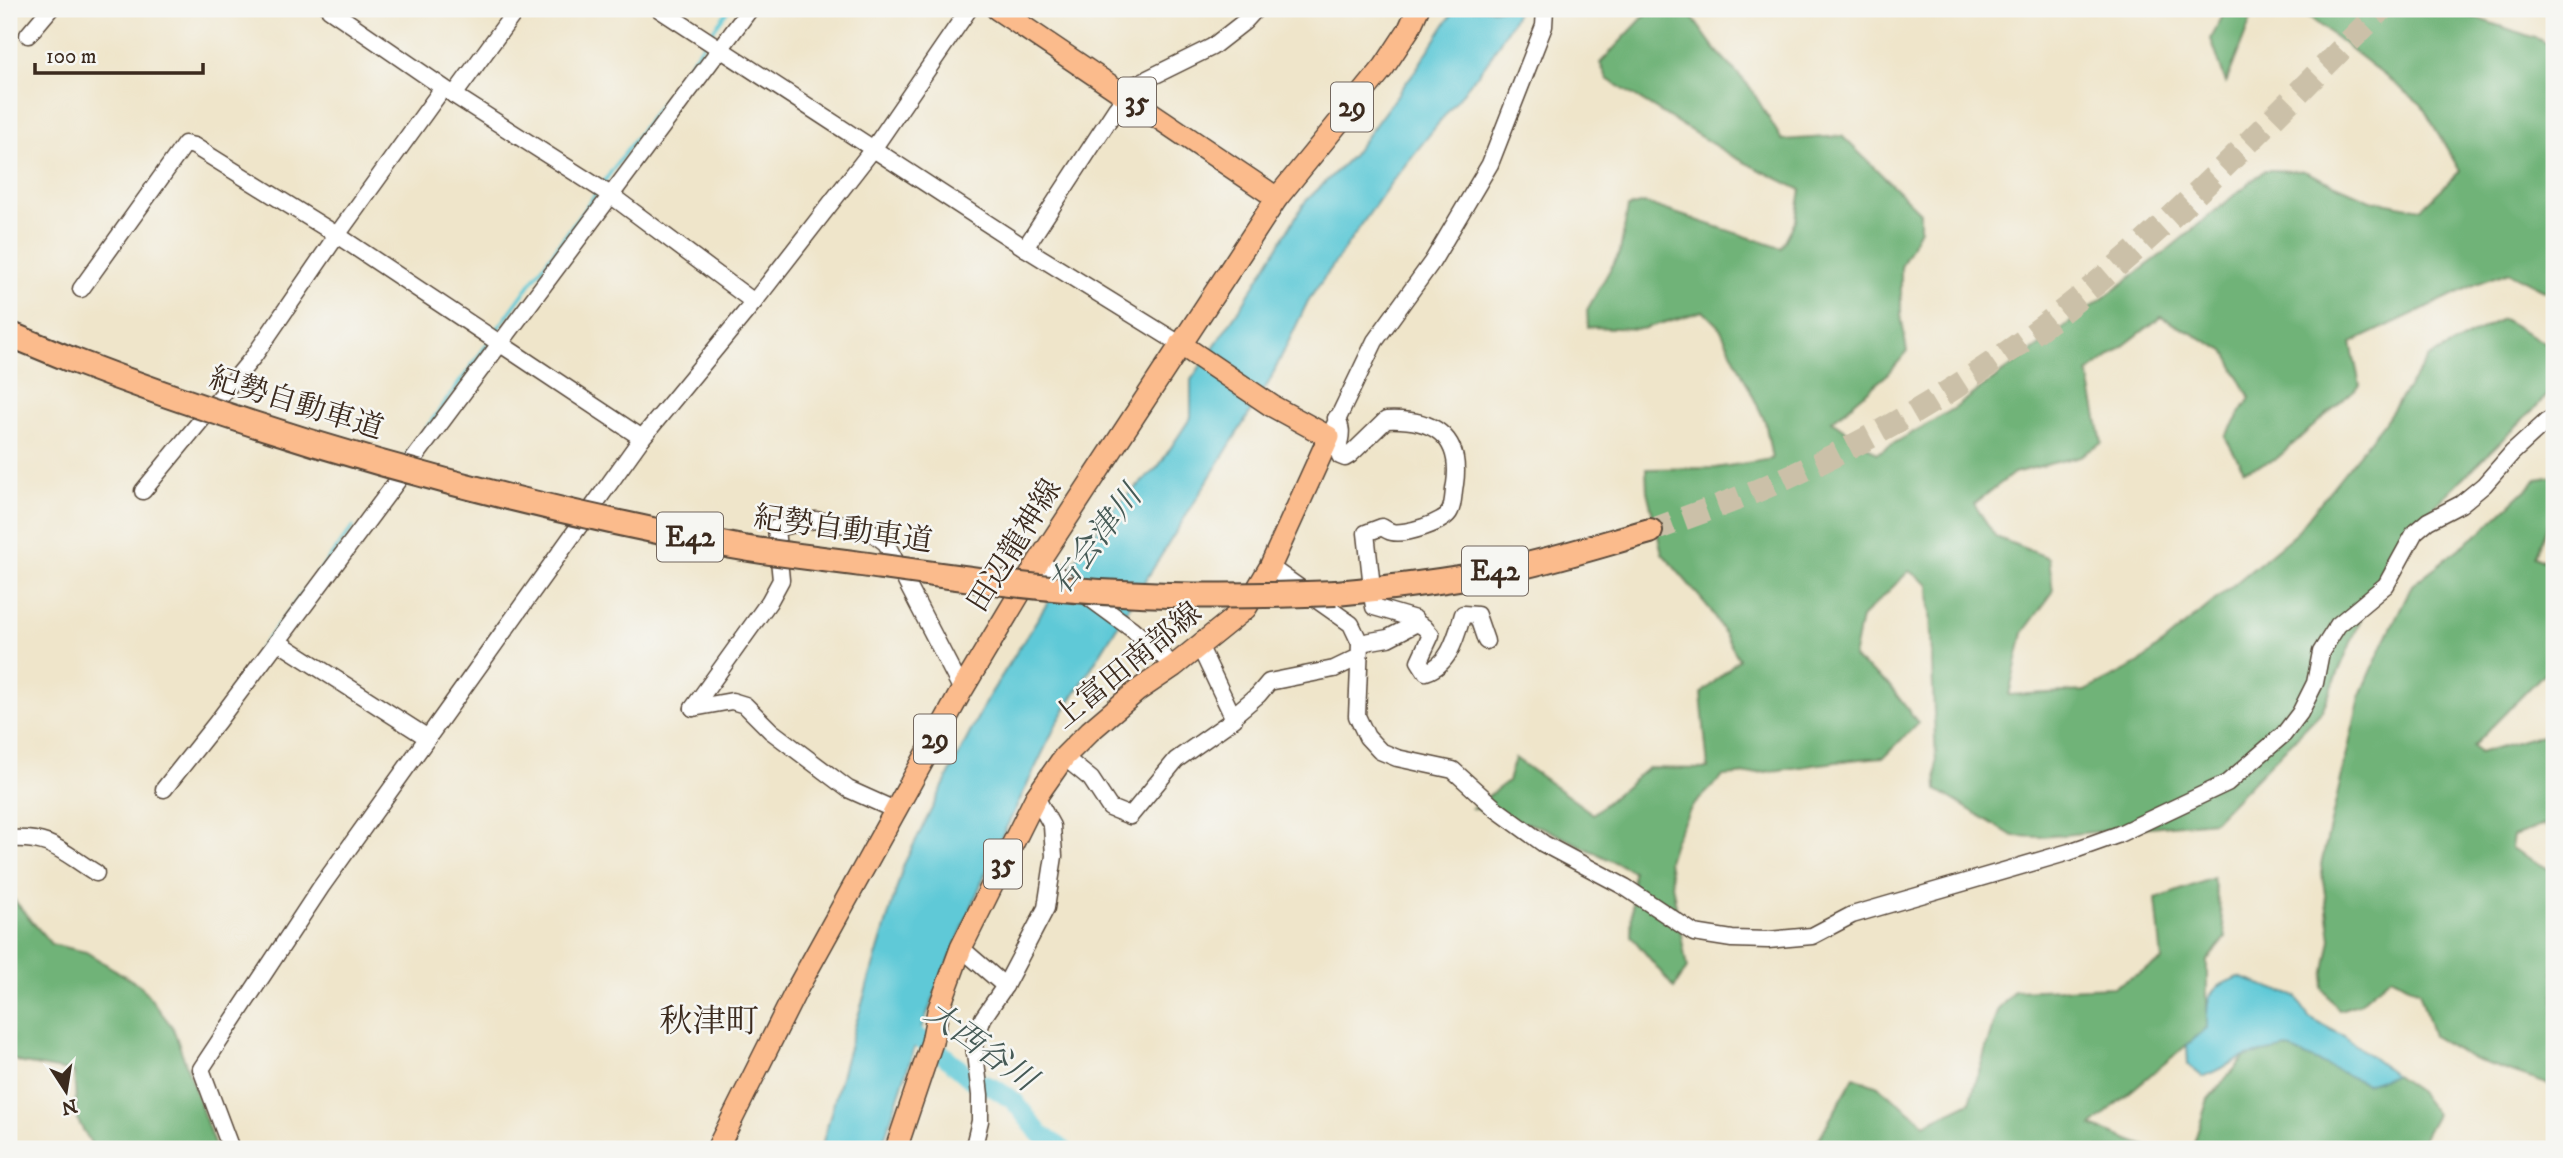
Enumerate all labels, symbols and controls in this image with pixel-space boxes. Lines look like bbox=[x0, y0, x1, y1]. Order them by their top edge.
scale bar bbox=[35, 32, 203, 76]
text: 100 m bbox=[46, 44, 97, 70]
road number: 35 bbox=[1118, 78, 1156, 126]
road number: 29 bbox=[1331, 82, 1373, 132]
street label: 紀勢自動車道 bbox=[205, 360, 387, 448]
street label: 田辺龍神線 bbox=[960, 473, 1070, 619]
water label: 右会津川 bbox=[1041, 476, 1153, 604]
street label: 紀勢自動車道 bbox=[751, 499, 935, 561]
road number: E42 bbox=[657, 512, 723, 562]
road number: E42 bbox=[1462, 546, 1528, 596]
street label: 上富田南部線 bbox=[1046, 595, 1210, 737]
road number: 29 bbox=[914, 714, 956, 764]
road number: 35 bbox=[984, 840, 1022, 888]
water label: 大西谷川 bbox=[916, 993, 1046, 1103]
district label: 秋津町 bbox=[660, 1002, 759, 1043]
north arrow bbox=[32, 1056, 102, 1126]
text: N bbox=[59, 1093, 79, 1119]

